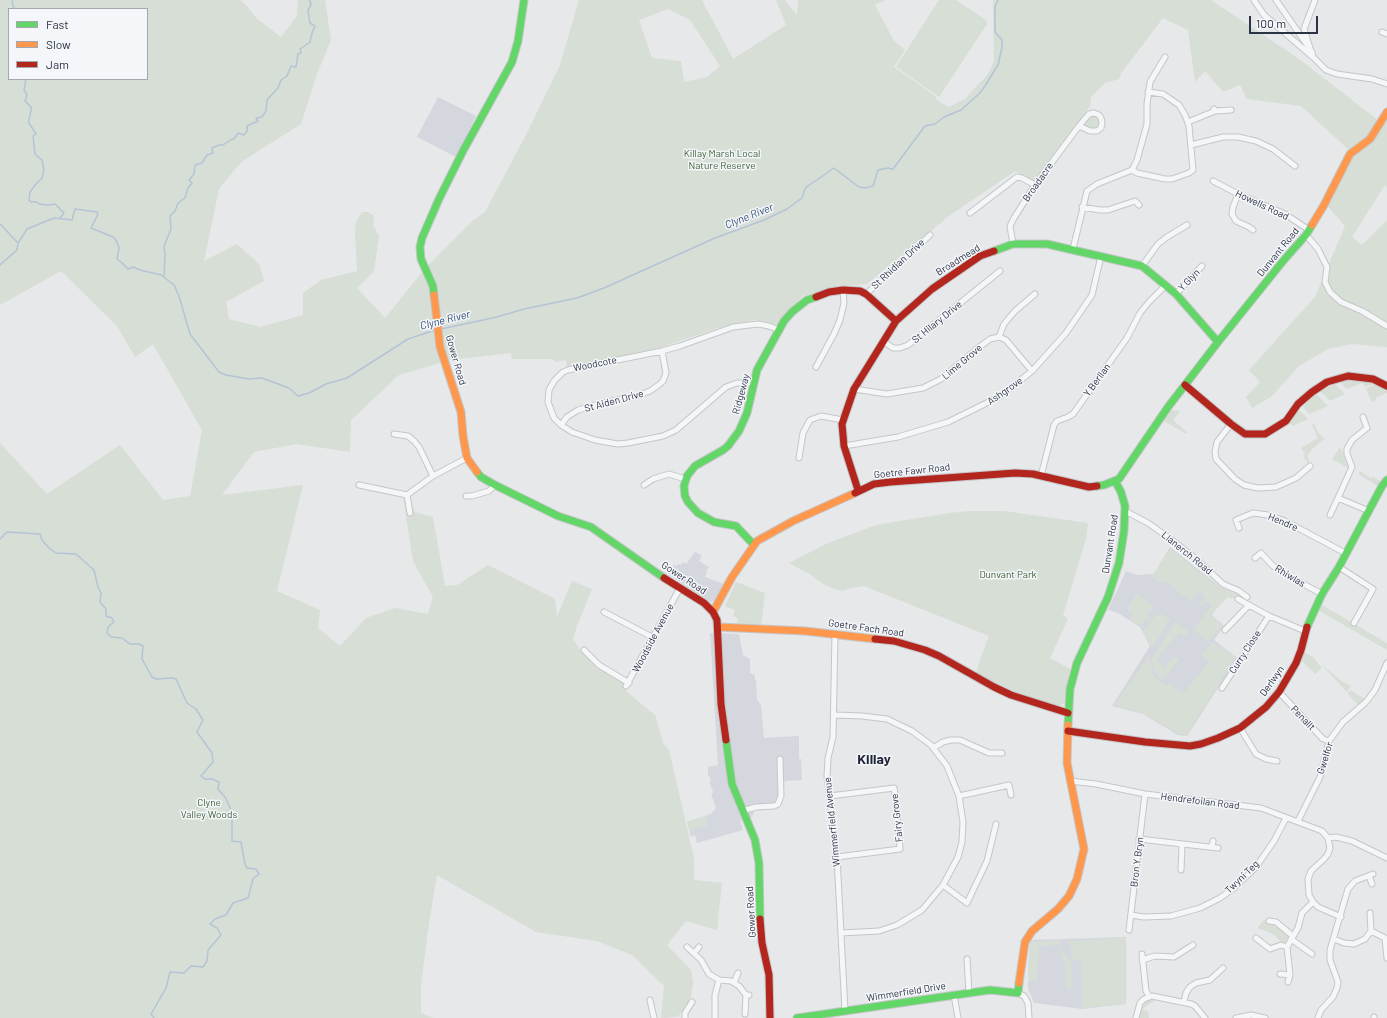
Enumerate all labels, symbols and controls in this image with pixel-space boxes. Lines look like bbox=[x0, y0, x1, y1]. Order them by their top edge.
legend bbox=[8, 8, 148, 80]
scale bar bbox=[1251, 8, 1320, 34]
text: 100 m bbox=[1256, 16, 1286, 30]
text: Fast bbox=[46, 17, 69, 31]
text: Slow bbox=[46, 37, 71, 51]
text: Jam bbox=[46, 57, 69, 71]
park label: Killay Marsh Local Nature Reserve bbox=[684, 148, 760, 172]
street label: Broadacre bbox=[1020, 160, 1056, 204]
street label: Howells Road bbox=[1233, 187, 1291, 223]
water label: Clyne River bbox=[723, 200, 775, 232]
street label: Dunvant Road bbox=[1255, 225, 1301, 279]
street label: St Rhidian Drive bbox=[869, 236, 927, 292]
street label: Broadmead bbox=[934, 242, 982, 278]
street label: Y Glyn bbox=[1176, 266, 1202, 294]
street label: St Hilary Drive bbox=[910, 298, 964, 346]
water label: Clyne River bbox=[419, 307, 471, 333]
street label: Gower Road bbox=[443, 334, 469, 386]
street label: Lime Grove bbox=[940, 342, 984, 382]
street label: Woodcote bbox=[572, 354, 618, 374]
street label: Y Berllan bbox=[1081, 361, 1113, 399]
street label: Ridgeway bbox=[730, 372, 752, 416]
street label: Ashgrove bbox=[985, 375, 1025, 407]
street label: St Aiden Drive bbox=[583, 387, 645, 415]
street label: Goetre Fawr Road bbox=[873, 461, 951, 481]
street label: Hendre bbox=[1266, 510, 1300, 534]
street label: Dunvant Road bbox=[1099, 514, 1121, 574]
street label: Llanerch Road bbox=[1159, 529, 1215, 577]
street label: Gower Road bbox=[659, 559, 709, 597]
street label: Rhiwlas bbox=[1273, 562, 1307, 590]
park label: Dunvant Park bbox=[979, 569, 1037, 581]
street label: Woodside Avenue bbox=[630, 601, 676, 675]
street label: Goetre Fach Road bbox=[827, 617, 905, 639]
street label: Curry Close bbox=[1226, 628, 1264, 676]
street label: Derlwyn bbox=[1257, 663, 1287, 699]
street label: Penallt bbox=[1288, 703, 1318, 733]
street label: Gwelfor bbox=[1314, 740, 1336, 776]
district label: Killay bbox=[857, 751, 891, 767]
street label: Wimmerfield Avenue bbox=[821, 777, 843, 867]
street label: Hendrefoilan Road bbox=[1160, 790, 1240, 812]
street label: Fairy Grove bbox=[889, 793, 905, 843]
park label: Clyne Valley Woods bbox=[181, 797, 237, 820]
street label: Bron Y Bryn bbox=[1128, 836, 1146, 888]
street label: Twyni Teg bbox=[1222, 858, 1262, 896]
street label: Gower Road bbox=[744, 886, 758, 938]
street label: Wimmerfield Drive bbox=[865, 980, 947, 1004]

